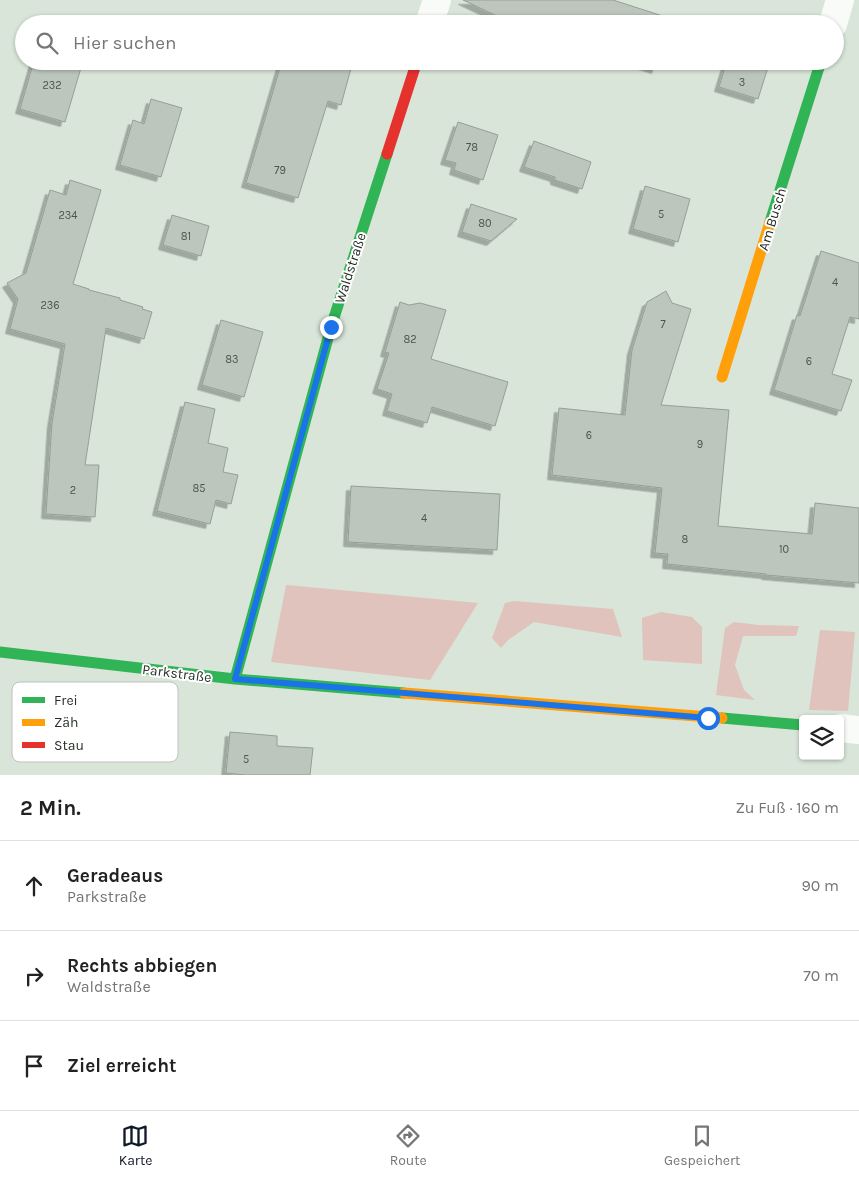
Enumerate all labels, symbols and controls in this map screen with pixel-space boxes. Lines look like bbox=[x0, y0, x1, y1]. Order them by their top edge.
search box bbox=[15, 15, 844, 70]
icon: search bbox=[33, 29, 61, 57]
text: Hier suchen bbox=[73, 32, 176, 54]
house number: 3 bbox=[739, 76, 745, 89]
house number: 232 bbox=[42, 79, 62, 92]
house number: 78 bbox=[466, 141, 478, 154]
house number: 79 bbox=[274, 164, 286, 177]
street label: Am Busch bbox=[755, 186, 790, 253]
house number: 5 bbox=[658, 208, 664, 221]
house number: 234 bbox=[58, 209, 78, 222]
house number: 80 bbox=[478, 217, 492, 230]
house number: 81 bbox=[181, 230, 191, 243]
street label: Waldstraße bbox=[331, 231, 370, 306]
house number: 4 bbox=[832, 276, 838, 289]
house number: 236 bbox=[40, 299, 60, 312]
route end bbox=[320, 316, 343, 339]
house number: 7 bbox=[660, 318, 666, 331]
house number: 82 bbox=[403, 333, 417, 346]
house number: 83 bbox=[225, 353, 239, 366]
house number: 6 bbox=[806, 355, 812, 368]
house number: 6 bbox=[586, 429, 592, 442]
house number: 9 bbox=[697, 438, 703, 451]
house number: 85 bbox=[193, 482, 205, 495]
house number: 2 bbox=[70, 484, 76, 497]
house number: 4 bbox=[421, 512, 427, 525]
house number: 8 bbox=[682, 533, 689, 546]
house number: 10 bbox=[779, 543, 789, 556]
street label: Parkstraße bbox=[141, 661, 213, 686]
legend bbox=[12, 682, 178, 762]
text: Frei bbox=[54, 692, 78, 709]
route start bbox=[697, 707, 720, 730]
text: Zäh bbox=[54, 714, 78, 731]
map controls bbox=[799, 715, 844, 760]
button: layers bbox=[799, 715, 844, 760]
text: Stau bbox=[54, 737, 84, 754]
house number: 5 bbox=[243, 753, 249, 766]
text: 2 Min. bbox=[20, 796, 81, 820]
text: Zu Fuß · 160 m bbox=[735, 798, 839, 817]
text: Geradeaus bbox=[67, 865, 163, 887]
icon: ahead bbox=[20, 872, 48, 900]
text: 90 m bbox=[801, 876, 839, 895]
text: Parkstraße bbox=[67, 887, 147, 906]
text: Rechts abbiegen bbox=[67, 955, 217, 977]
icon: right bbox=[20, 962, 48, 990]
text: 70 m bbox=[803, 966, 839, 985]
text: Waldstraße bbox=[67, 977, 151, 996]
icon: arrive bbox=[20, 1052, 48, 1080]
text: Ziel erreicht bbox=[67, 1055, 177, 1077]
tab: Karte bbox=[119, 1122, 152, 1169]
tab: Route bbox=[390, 1122, 427, 1169]
tab: Gespeichert bbox=[664, 1122, 740, 1169]

